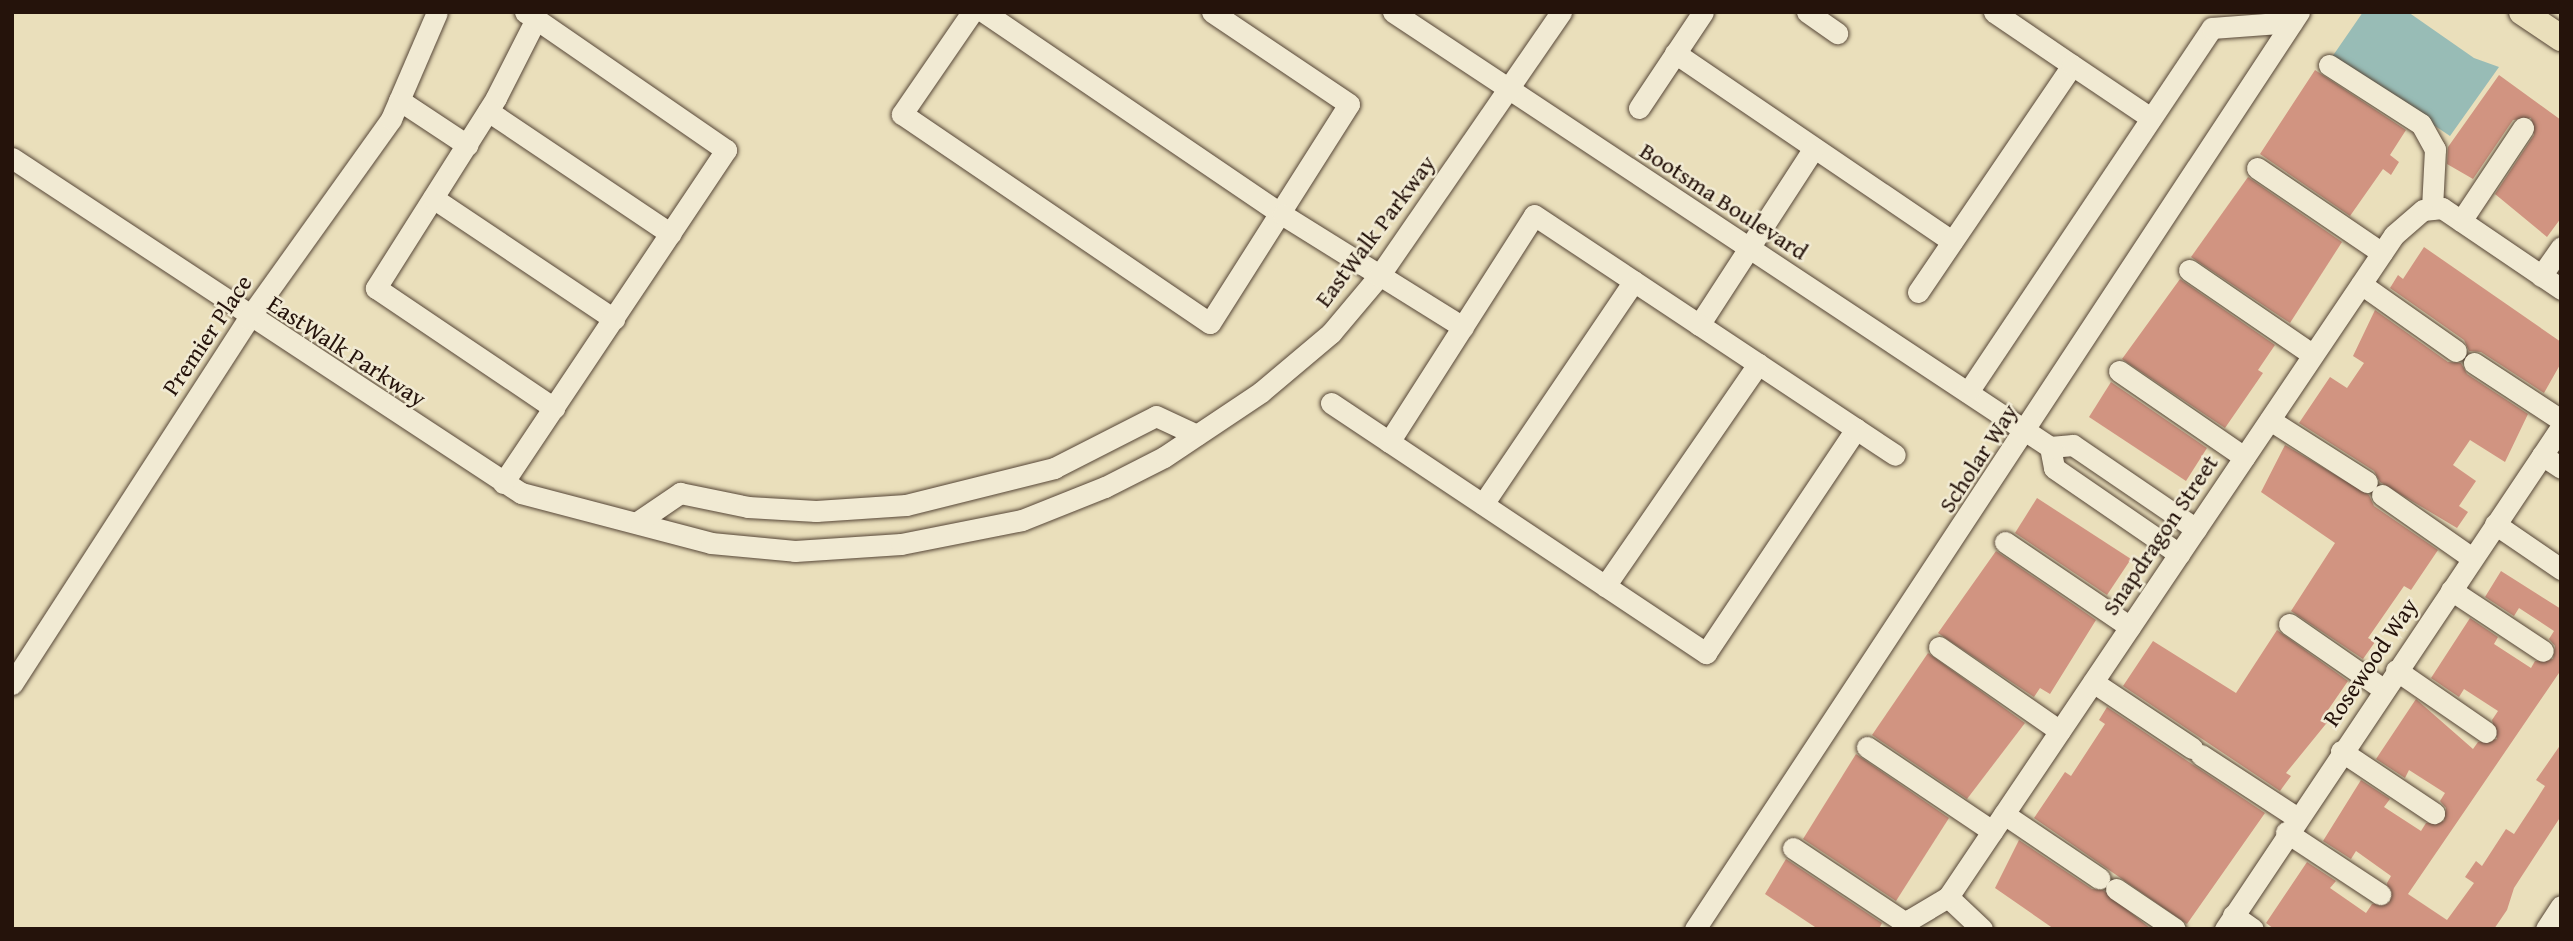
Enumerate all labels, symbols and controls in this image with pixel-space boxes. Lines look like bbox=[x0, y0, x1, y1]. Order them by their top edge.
street label: Bootsma Boulevard bbox=[1635, 136, 1813, 266]
street label: EastWalk Parkway bbox=[1308, 149, 1442, 313]
street label: Premier Place bbox=[156, 269, 258, 401]
street label: EastWalk Parkway bbox=[263, 289, 431, 413]
street label: Scholar Way bbox=[1932, 398, 2024, 518]
street label: Snapdragon Street bbox=[2096, 449, 2224, 621]
street label: Rosewood Way bbox=[2316, 592, 2424, 732]

